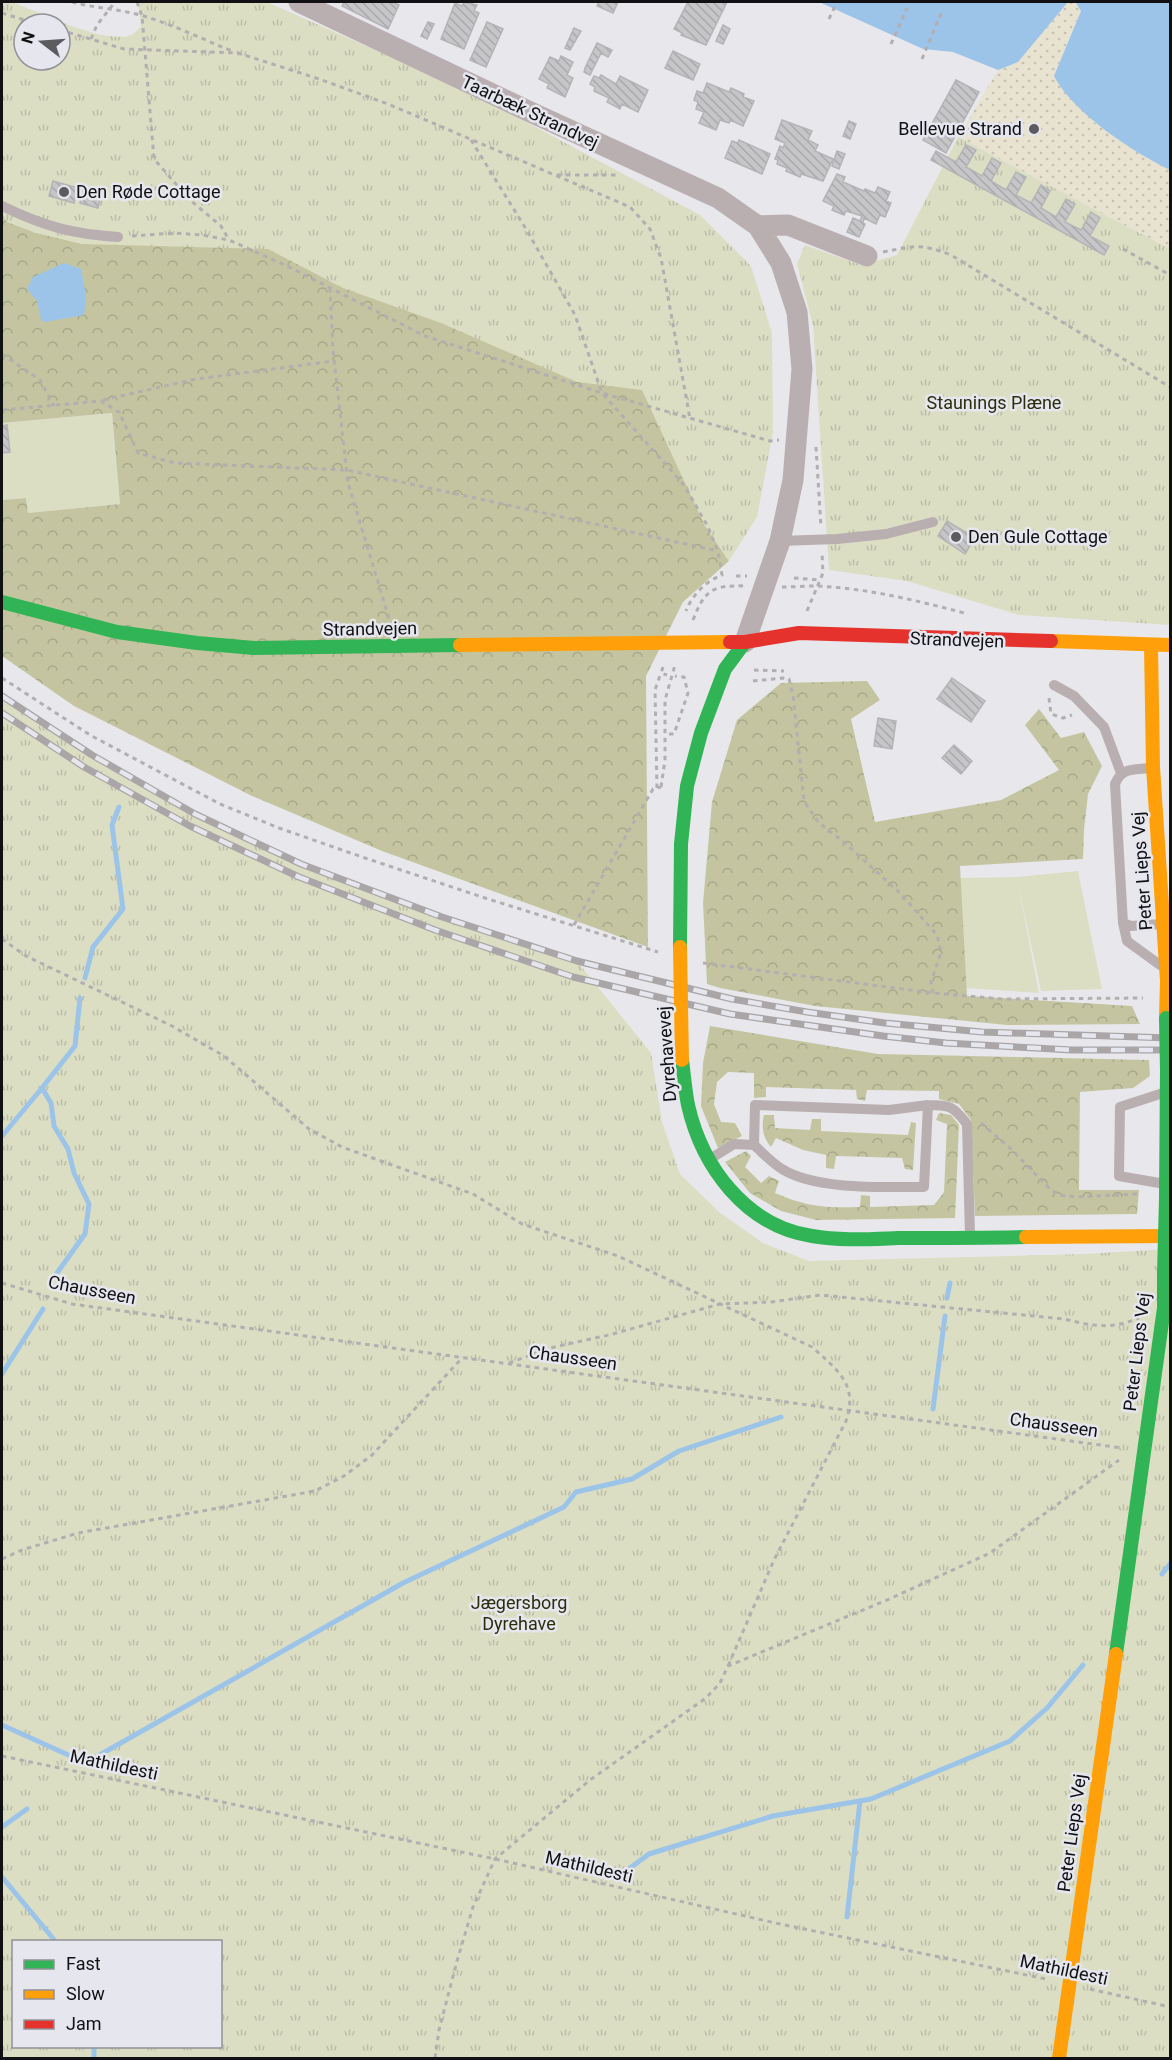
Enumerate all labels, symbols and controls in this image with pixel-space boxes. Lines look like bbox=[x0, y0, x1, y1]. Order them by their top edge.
north arrow bbox=[12, 12, 72, 72]
text: N bbox=[17, 30, 39, 46]
street label: Taarbæk Strandvej bbox=[458, 71, 602, 153]
place label: Bellevue Strand bbox=[898, 118, 1022, 139]
marker: Bellevue Strand bbox=[1027, 122, 1041, 136]
place label: Den Røde Cottage bbox=[76, 181, 220, 202]
marker: Den Røde Cottage bbox=[57, 185, 71, 199]
park label: Staunings Plæne bbox=[927, 392, 1061, 413]
place label: Den Gule Cottage bbox=[968, 526, 1108, 547]
marker: Den Gule Cottage bbox=[949, 530, 963, 544]
street label: Strandvejen bbox=[323, 617, 417, 640]
street label: Strandvejen bbox=[910, 627, 1004, 652]
street label: Peter Lieps Vej bbox=[1127, 811, 1156, 931]
street label: Dyrehavevej bbox=[653, 1005, 680, 1103]
street label: Chausseen bbox=[46, 1271, 138, 1308]
street label: Peter Lieps Vej bbox=[1119, 1292, 1154, 1412]
street label: Chausseen bbox=[528, 1341, 619, 1374]
street label: Chausseen bbox=[1009, 1408, 1100, 1441]
park label: Jægersborg Dyrehave bbox=[471, 1592, 567, 1634]
street label: Mathildesti bbox=[68, 1745, 160, 1784]
street label: Peter Lieps Vej bbox=[1053, 1772, 1090, 1893]
street label: Mathildesti bbox=[543, 1846, 635, 1887]
legend bbox=[12, 1940, 222, 2048]
street label: Mathildesti bbox=[1018, 1950, 1110, 1989]
text: Fast bbox=[66, 1953, 101, 1974]
text: Slow bbox=[66, 1983, 105, 2004]
text: Jam bbox=[66, 2013, 102, 2034]

